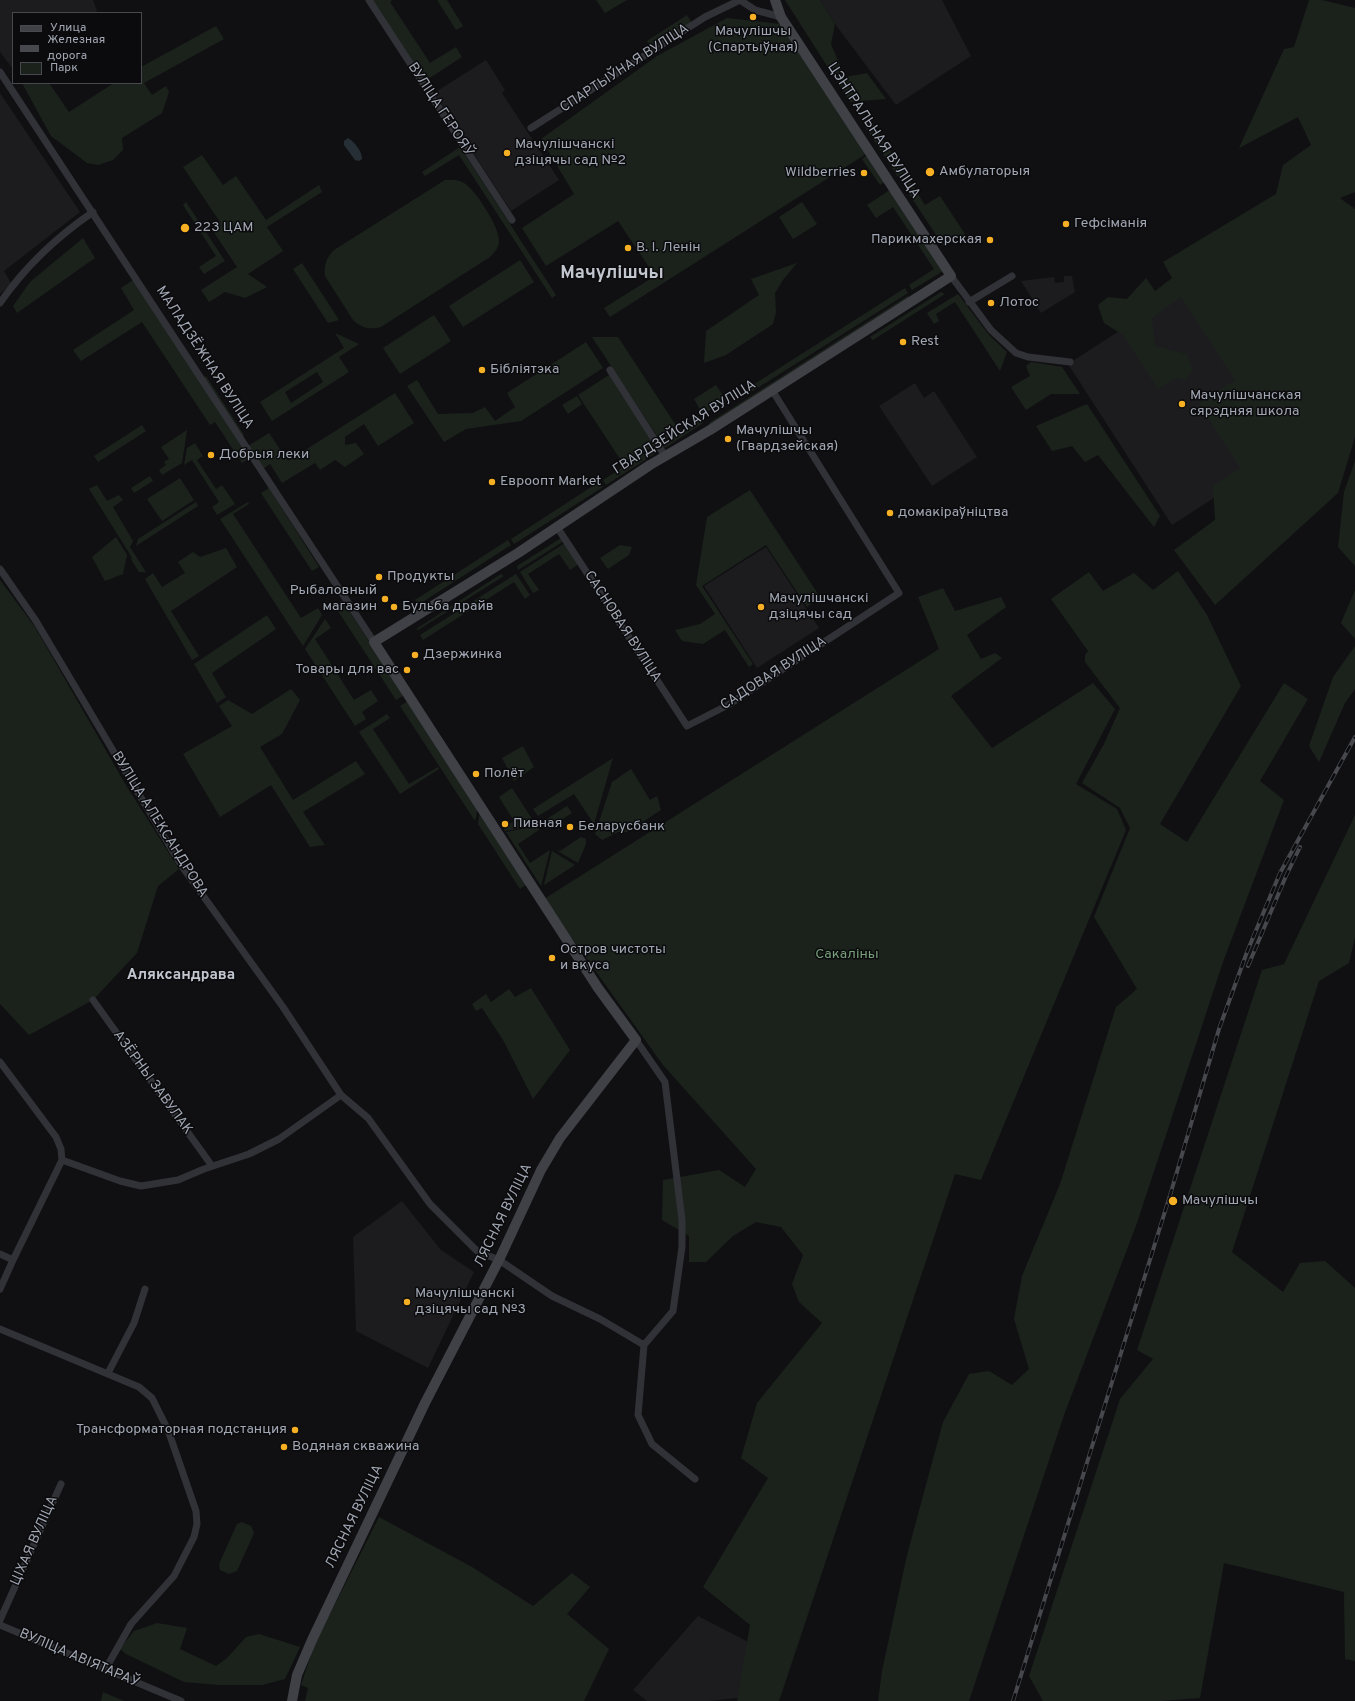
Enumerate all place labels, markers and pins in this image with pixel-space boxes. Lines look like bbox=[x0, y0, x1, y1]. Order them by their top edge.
marker: Мачулішчы (Спартыўная) bbox=[748, 12, 758, 22]
place label: Мачулішчы (Спартыўная) bbox=[708, 24, 798, 56]
place label: Мачулішчанскі дзіцячы сад №2 bbox=[515, 137, 626, 170]
marker: Мачулішчанскі дзіцячы сад №2 bbox=[502, 148, 512, 158]
place label: Амбулаторыя bbox=[939, 164, 1030, 180]
place label: Wildberries bbox=[785, 165, 856, 181]
marker: Амбулаторыя bbox=[924, 166, 936, 178]
marker: Wildberries bbox=[859, 168, 869, 178]
place label: Гефсіманія bbox=[1074, 216, 1147, 232]
marker: Гефсіманія bbox=[1061, 219, 1071, 229]
place label: 223 ЦAM bbox=[194, 220, 254, 236]
marker: 223 ЦAM bbox=[179, 222, 191, 234]
place label: Парикмахерская bbox=[871, 232, 982, 248]
marker: Парикмахерская bbox=[985, 235, 995, 245]
place label: В. І. Ленін bbox=[636, 240, 701, 256]
marker: В. І. Ленін bbox=[623, 243, 633, 253]
place label: Лотос bbox=[999, 295, 1039, 311]
marker: Лотос bbox=[986, 298, 996, 308]
place label: Rest bbox=[911, 334, 939, 350]
marker: Rest bbox=[898, 337, 908, 347]
place label: Бібліятэка bbox=[490, 362, 559, 378]
marker: Бібліятэка bbox=[477, 365, 487, 375]
place label: Мачулішчанская сярэдняя школа bbox=[1190, 388, 1301, 420]
marker: Мачулішчанская сярэдняя школа bbox=[1177, 399, 1187, 409]
place label: Мачулішчы (Гвардзейская) bbox=[736, 423, 838, 456]
marker: Мачулішчы (Гвардзейская) bbox=[723, 434, 733, 444]
place label: Добрыя леки bbox=[219, 447, 309, 463]
marker: Добрыя леки bbox=[206, 450, 216, 460]
place label: Евроопт Market bbox=[500, 474, 601, 490]
marker: Евроопт Market bbox=[487, 477, 497, 487]
place label: домакіраўніцтва bbox=[898, 505, 1008, 521]
marker: домакіраўніцтва bbox=[885, 508, 895, 518]
place label: Продукты bbox=[387, 569, 454, 585]
marker: Продукты bbox=[374, 572, 384, 582]
place label: Рыбаловный магазин bbox=[290, 583, 377, 616]
place label: Мачулішчанскі дзіцячы сад bbox=[769, 591, 869, 624]
marker: Рыбаловный магазин bbox=[380, 594, 390, 604]
place label: Бульба драйв bbox=[402, 599, 494, 615]
marker: Бульба драйв bbox=[389, 602, 399, 612]
marker: Мачулішчанскі дзіцячы сад bbox=[756, 602, 766, 612]
place label: Дзержинка bbox=[423, 647, 502, 663]
marker: Дзержинка bbox=[410, 650, 420, 660]
place label: Товары для вас bbox=[295, 662, 399, 678]
marker: Товары для вас bbox=[402, 665, 412, 675]
place label: Полёт bbox=[484, 766, 524, 782]
marker: Полёт bbox=[471, 769, 481, 779]
place label: Пивная bbox=[513, 816, 562, 832]
marker: Пивная bbox=[500, 819, 510, 829]
place label: Беларусбанк bbox=[578, 819, 665, 835]
marker: Беларусбанк bbox=[565, 822, 575, 832]
place label: Остров чистоты и вкуса bbox=[560, 942, 666, 974]
marker: Остров чистоты и вкуса bbox=[547, 953, 557, 963]
place label: Мачулішчы bbox=[1182, 1193, 1258, 1209]
marker: Мачулішчы bbox=[1167, 1195, 1179, 1207]
place label: Мачулішчанскі дзіцячы сад №3 bbox=[415, 1286, 526, 1318]
marker: Мачулішчанскі дзіцячы сад №3 bbox=[402, 1297, 412, 1307]
place label: Трансформаторная подстанция bbox=[76, 1422, 287, 1438]
marker: Трансформаторная подстанция bbox=[290, 1425, 300, 1435]
place label: Водяная скважина bbox=[292, 1439, 419, 1455]
marker: Водяная скважина bbox=[279, 1442, 289, 1452]

